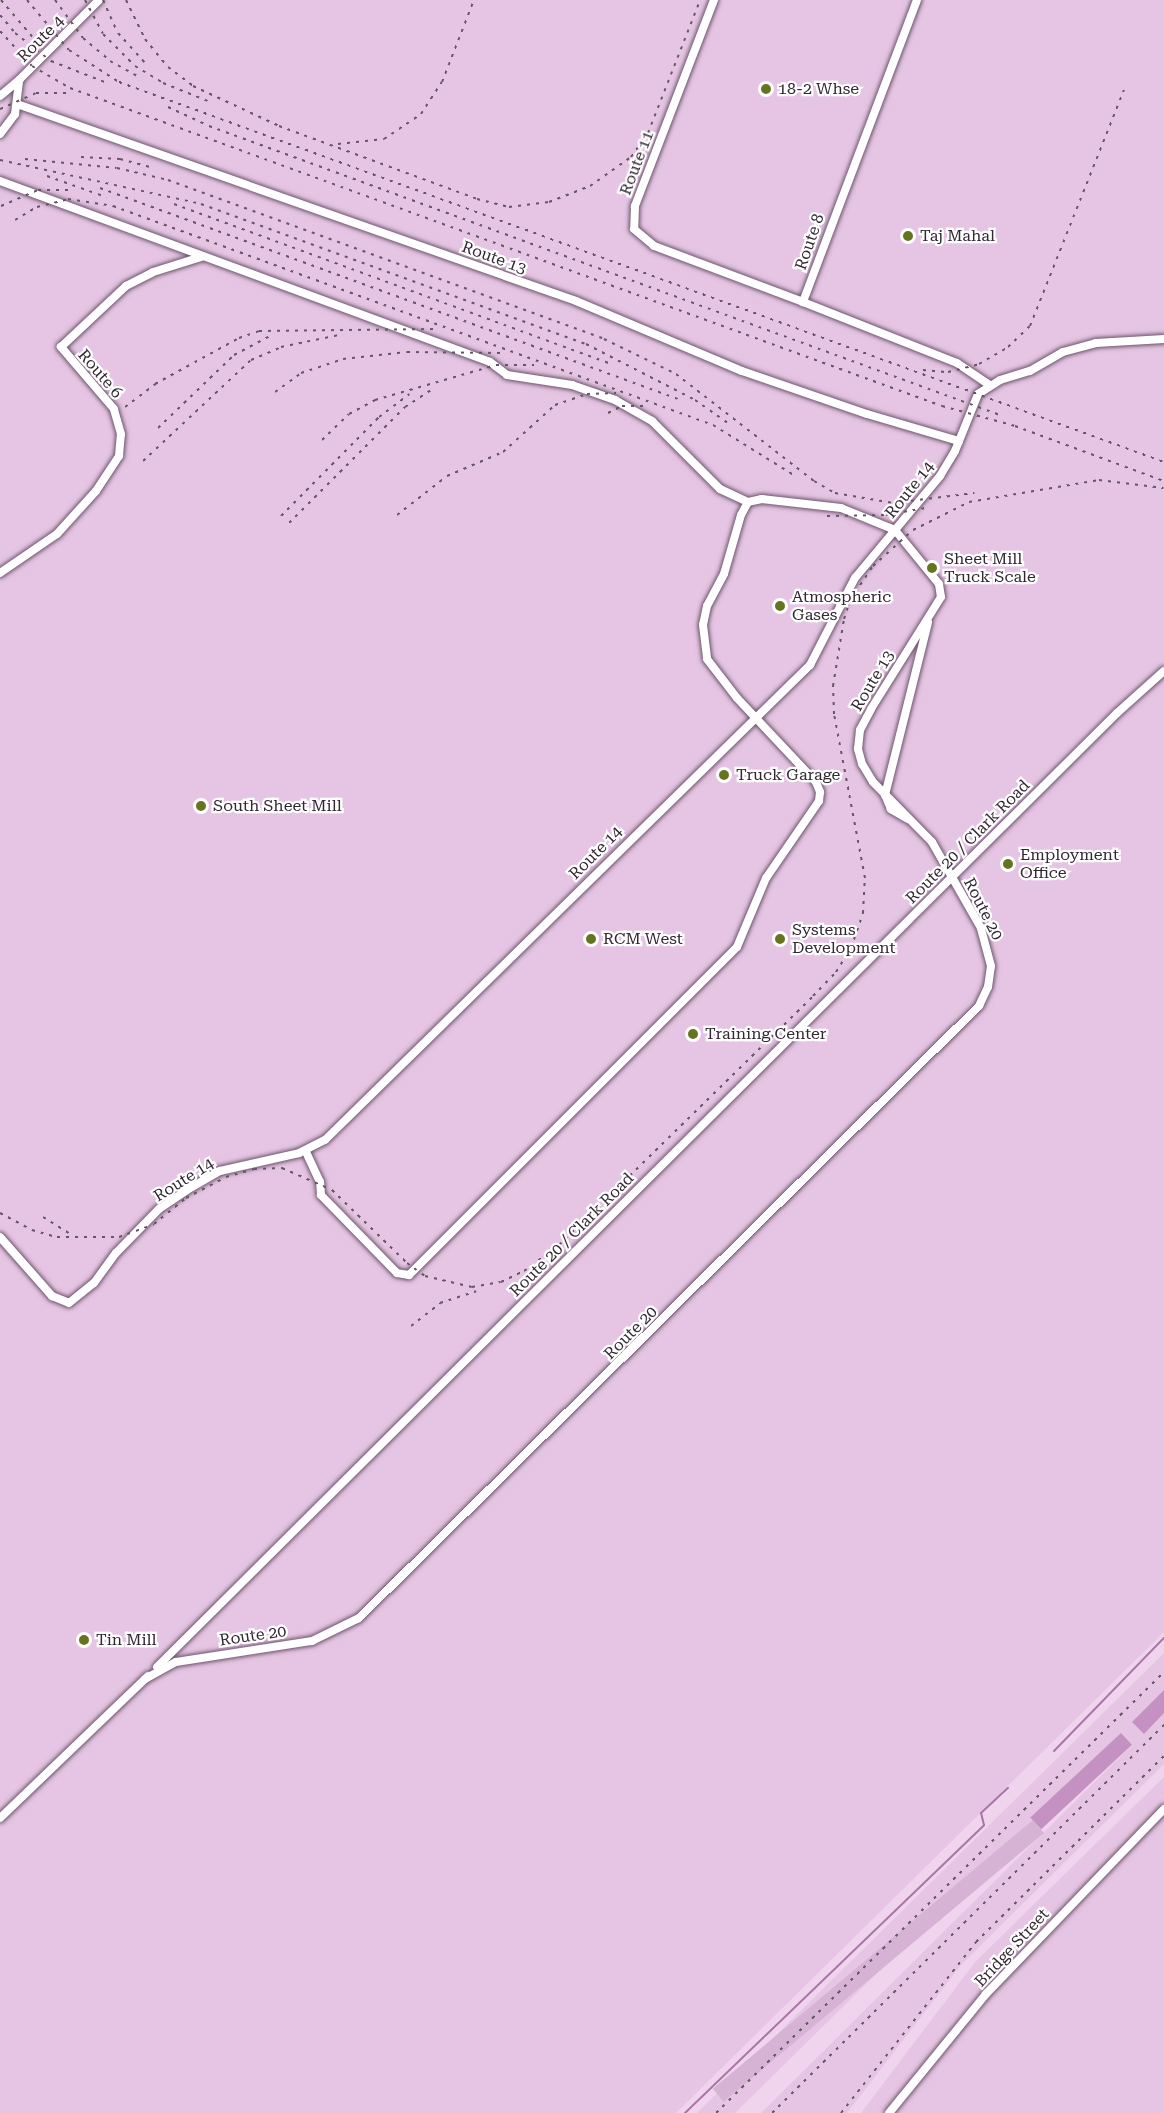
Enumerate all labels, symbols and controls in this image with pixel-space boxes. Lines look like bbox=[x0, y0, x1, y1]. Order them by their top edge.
street label: Route 4 bbox=[14, 12, 68, 66]
place label: 18-2 Whse bbox=[778, 79, 859, 99]
marker: 18-2 Whse bbox=[759, 82, 773, 96]
street label: Route 11 bbox=[616, 128, 658, 198]
street label: Route 8 bbox=[791, 211, 829, 273]
place label: Taj Mahal bbox=[920, 226, 995, 246]
marker: Taj Mahal bbox=[901, 229, 915, 243]
street label: Route 13 bbox=[459, 237, 529, 279]
street label: Route 6 bbox=[74, 346, 126, 402]
street label: Route 14 bbox=[881, 458, 939, 522]
place label: Sheet Mill Truck Scale bbox=[944, 549, 1036, 587]
marker: Sheet Mill Truck Scale bbox=[925, 561, 939, 575]
place label: Atmospheric Gases bbox=[792, 587, 891, 625]
marker: Atmospheric Gases bbox=[773, 599, 787, 613]
street label: Route 13 bbox=[847, 647, 899, 715]
place label: Truck Garage bbox=[736, 765, 840, 785]
marker: Truck Garage bbox=[717, 768, 731, 782]
street label: Route 20 / Clark Road bbox=[902, 776, 1034, 908]
place label: South Sheet Mill bbox=[213, 796, 342, 816]
marker: South Sheet Mill bbox=[194, 799, 208, 813]
street label: Route 14 bbox=[565, 822, 627, 884]
place label: Employment Office bbox=[1020, 845, 1119, 883]
marker: Employment Office bbox=[1001, 857, 1015, 871]
street label: Route 20 bbox=[959, 875, 1007, 943]
place label: Systems Development bbox=[792, 920, 896, 958]
place label: RCM West bbox=[603, 929, 683, 949]
marker: RCM West bbox=[584, 932, 598, 946]
marker: Systems Development bbox=[773, 932, 787, 946]
place label: Training Center bbox=[705, 1024, 826, 1044]
marker: Training Center bbox=[686, 1027, 700, 1041]
street label: Route 14 bbox=[150, 1154, 218, 1206]
street label: Route 20 / Clark Road bbox=[506, 1169, 638, 1301]
street label: Route 20 bbox=[600, 1302, 662, 1364]
street label: Route 20 bbox=[218, 1622, 288, 1650]
place label: Tin Mill bbox=[96, 1630, 156, 1650]
marker: Tin Mill bbox=[77, 1633, 91, 1647]
street label: Bridge Street bbox=[971, 1905, 1053, 1991]

